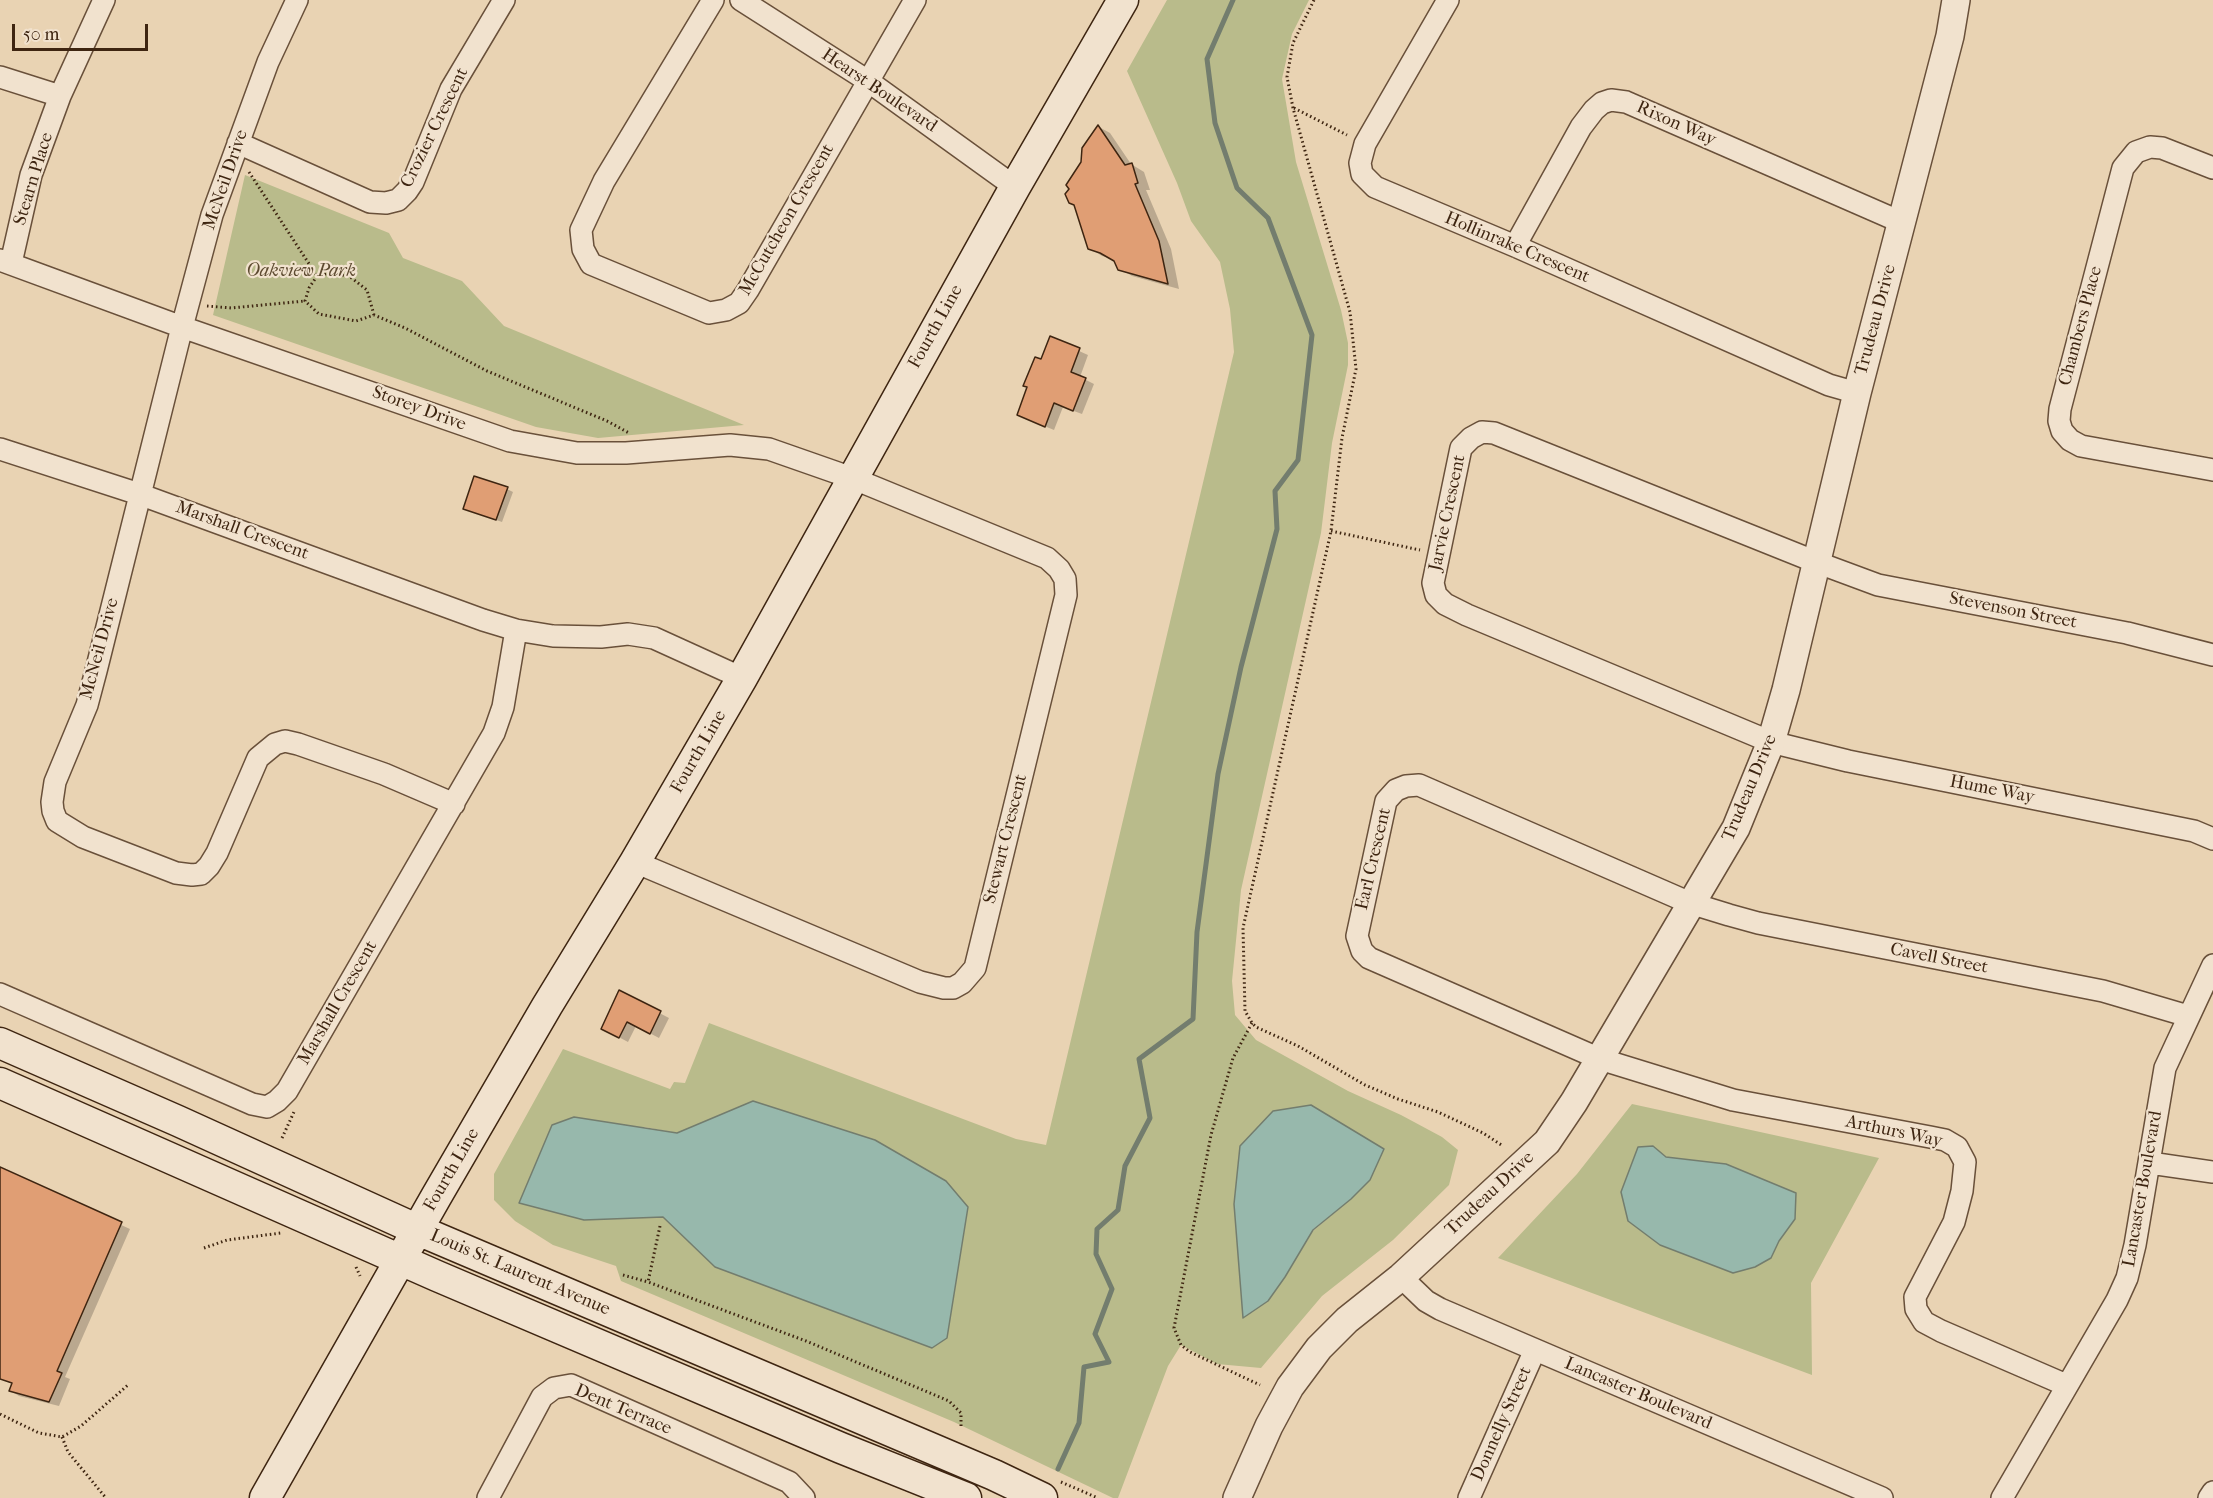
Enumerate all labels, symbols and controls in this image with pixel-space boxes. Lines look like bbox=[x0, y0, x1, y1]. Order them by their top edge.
scale bar bbox=[15, 12, 152, 50]
text: 50 m bbox=[23, 24, 59, 45]
street label: Hearst Boulevard bbox=[817, 44, 941, 138]
street label: Crozier Crescent bbox=[397, 64, 473, 192]
street label: Rixon Way bbox=[1633, 97, 1719, 151]
street label: McNeil Drive bbox=[199, 127, 253, 233]
street label: Stearn Place bbox=[10, 130, 58, 228]
street label: McCutcheon Crescent bbox=[735, 140, 839, 300]
street label: Hollinrake Crescent bbox=[1441, 208, 1593, 288]
park label: Oakview Park bbox=[246, 261, 356, 283]
street label: Trudeau Drive bbox=[1851, 262, 1901, 378]
street label: Chambers Place bbox=[2055, 264, 2107, 388]
street label: Fourth Line bbox=[904, 281, 968, 373]
street label: Storey Drive bbox=[369, 382, 469, 436]
street label: Jarvie Crescent bbox=[1425, 453, 1471, 573]
street label: Marshall Crescent bbox=[173, 497, 311, 565]
street label: Stevenson Street bbox=[1947, 588, 2079, 634]
street label: McNeil Drive bbox=[76, 596, 124, 702]
street label: Fourth Line bbox=[667, 707, 731, 797]
street label: Trudeau Drive bbox=[1718, 731, 1782, 845]
street label: Hume Way bbox=[1948, 771, 2036, 809]
street label: Stewart Crescent bbox=[979, 772, 1033, 906]
street label: Earl Crescent bbox=[1352, 806, 1396, 912]
street label: Marshall Crescent bbox=[294, 937, 382, 1069]
street label: Cavell Street bbox=[1888, 939, 1990, 979]
street label: Lancaster Boulevard bbox=[2119, 1109, 2167, 1269]
street label: Arthurs Way bbox=[1844, 1111, 1944, 1153]
street label: Fourth Line bbox=[420, 1125, 484, 1215]
street label: Trudeau Drive bbox=[1441, 1147, 1539, 1241]
street label: Louis St. Laurent Avenue bbox=[427, 1225, 613, 1321]
street label: Lancaster Boulevard bbox=[1561, 1353, 1715, 1435]
street label: Donnelly Street bbox=[1467, 1363, 1537, 1485]
street label: Dent Terrace bbox=[571, 1380, 675, 1440]

